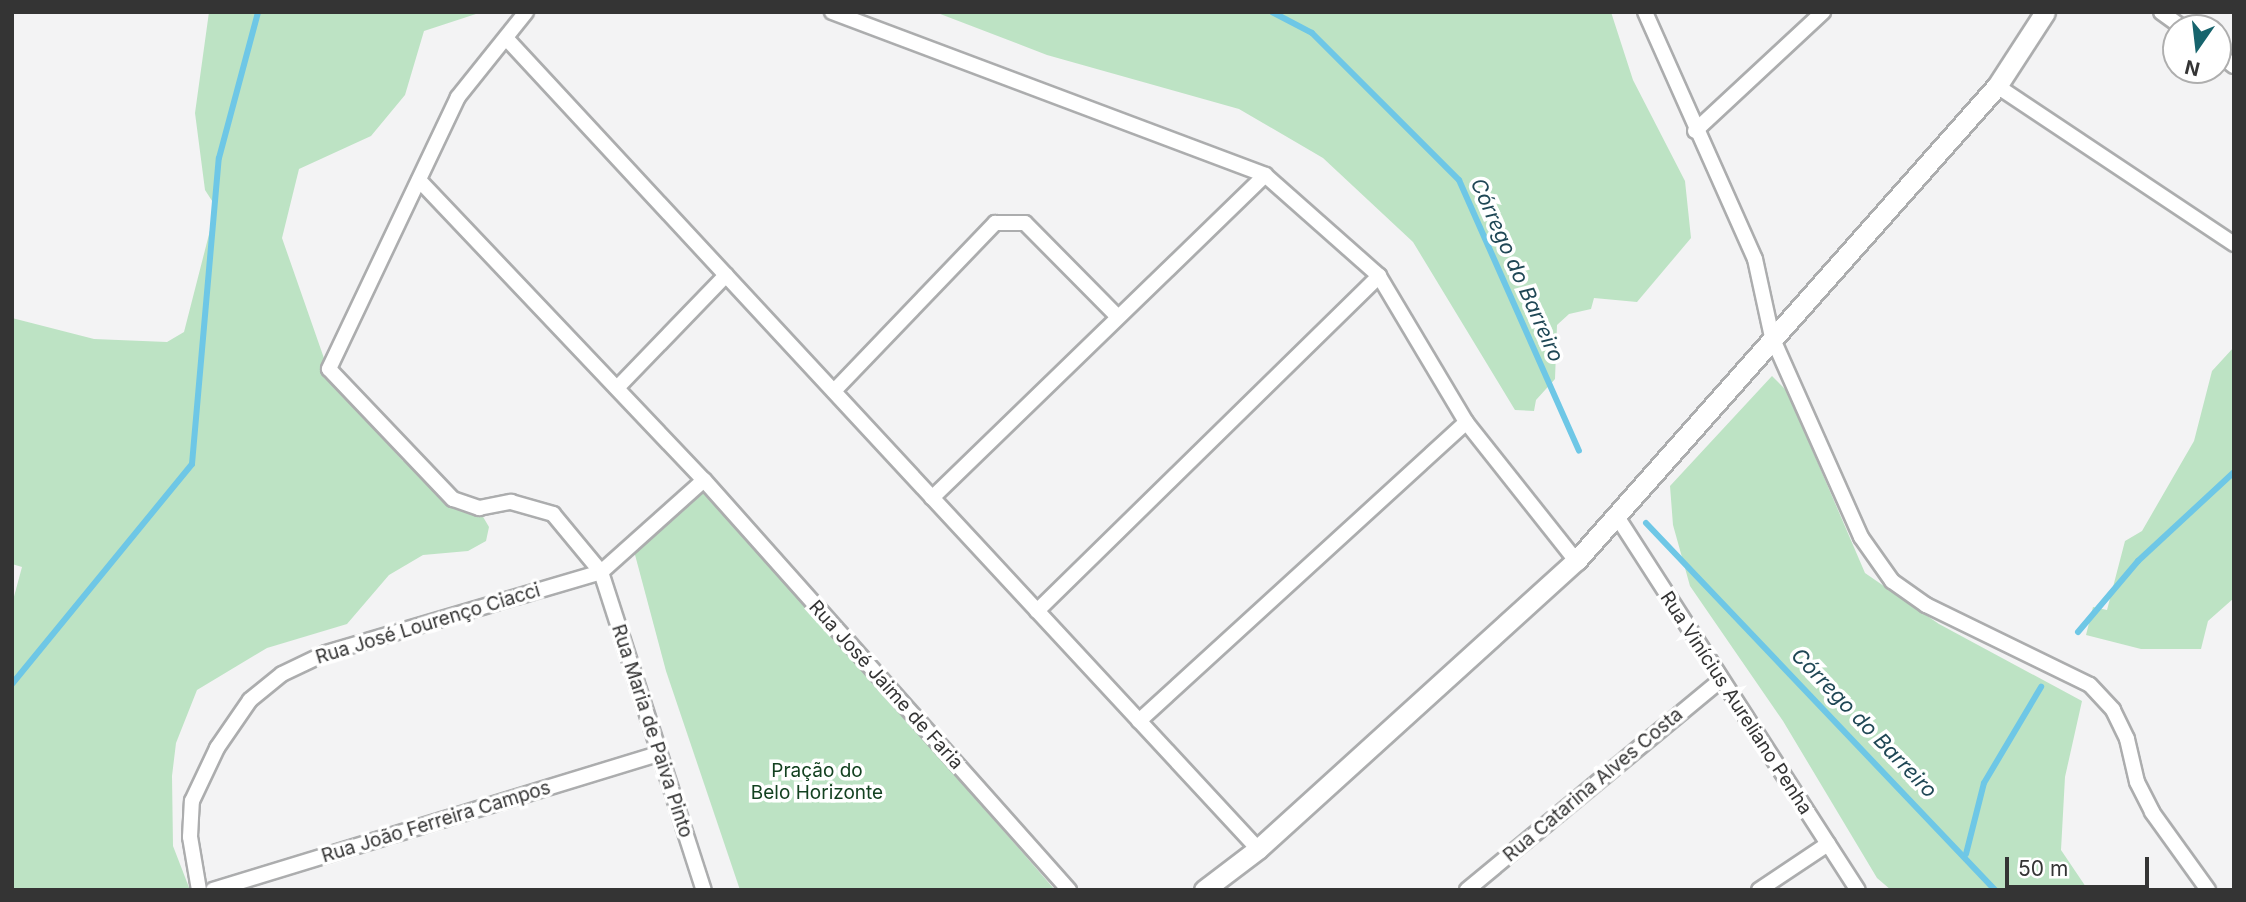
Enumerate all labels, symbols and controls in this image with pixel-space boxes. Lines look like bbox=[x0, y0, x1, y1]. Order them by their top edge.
north arrow bbox=[2162, 14, 2232, 84]
text: N bbox=[2182, 55, 2202, 81]
water label: Córrego do Barreiro bbox=[1465, 174, 1569, 366]
street label: Rua José Lourenço Ciacci bbox=[313, 579, 543, 669]
street label: Rua Vinícius Aureliano Penha bbox=[1655, 587, 1817, 819]
street label: Rua José Jaime de Faria bbox=[804, 596, 968, 774]
street label: Rua Maria de Paiva Pinto bbox=[607, 622, 697, 840]
water label: Córrego do Barreiro bbox=[1786, 643, 1942, 803]
street label: Rua Catarina Alves Costa bbox=[1499, 703, 1687, 867]
park label: Pração do Belo Horizonte bbox=[751, 760, 883, 804]
street label: Rua João Ferreira Campos bbox=[319, 776, 553, 868]
scale bar bbox=[2008, 842, 2152, 886]
text: 50 m bbox=[2018, 856, 2068, 881]

